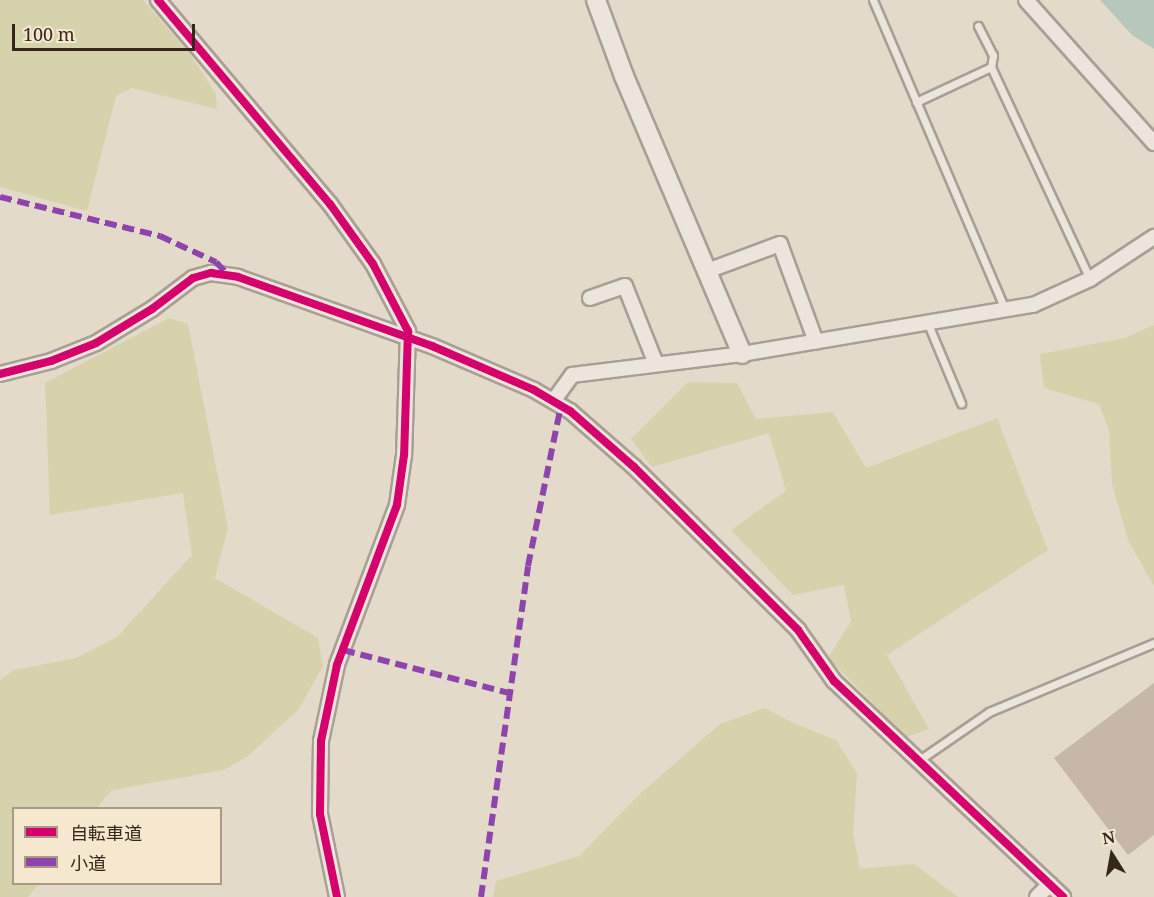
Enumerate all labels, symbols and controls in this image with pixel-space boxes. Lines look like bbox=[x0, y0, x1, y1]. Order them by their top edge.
scale bar bbox=[15, 12, 198, 50]
text: 100 m bbox=[23, 22, 75, 46]
legend bbox=[12, 807, 222, 885]
text: 自転車道 bbox=[70, 821, 142, 845]
north arrow bbox=[1082, 825, 1142, 885]
text: N bbox=[1100, 825, 1117, 849]
text: 小道 bbox=[70, 851, 106, 875]

